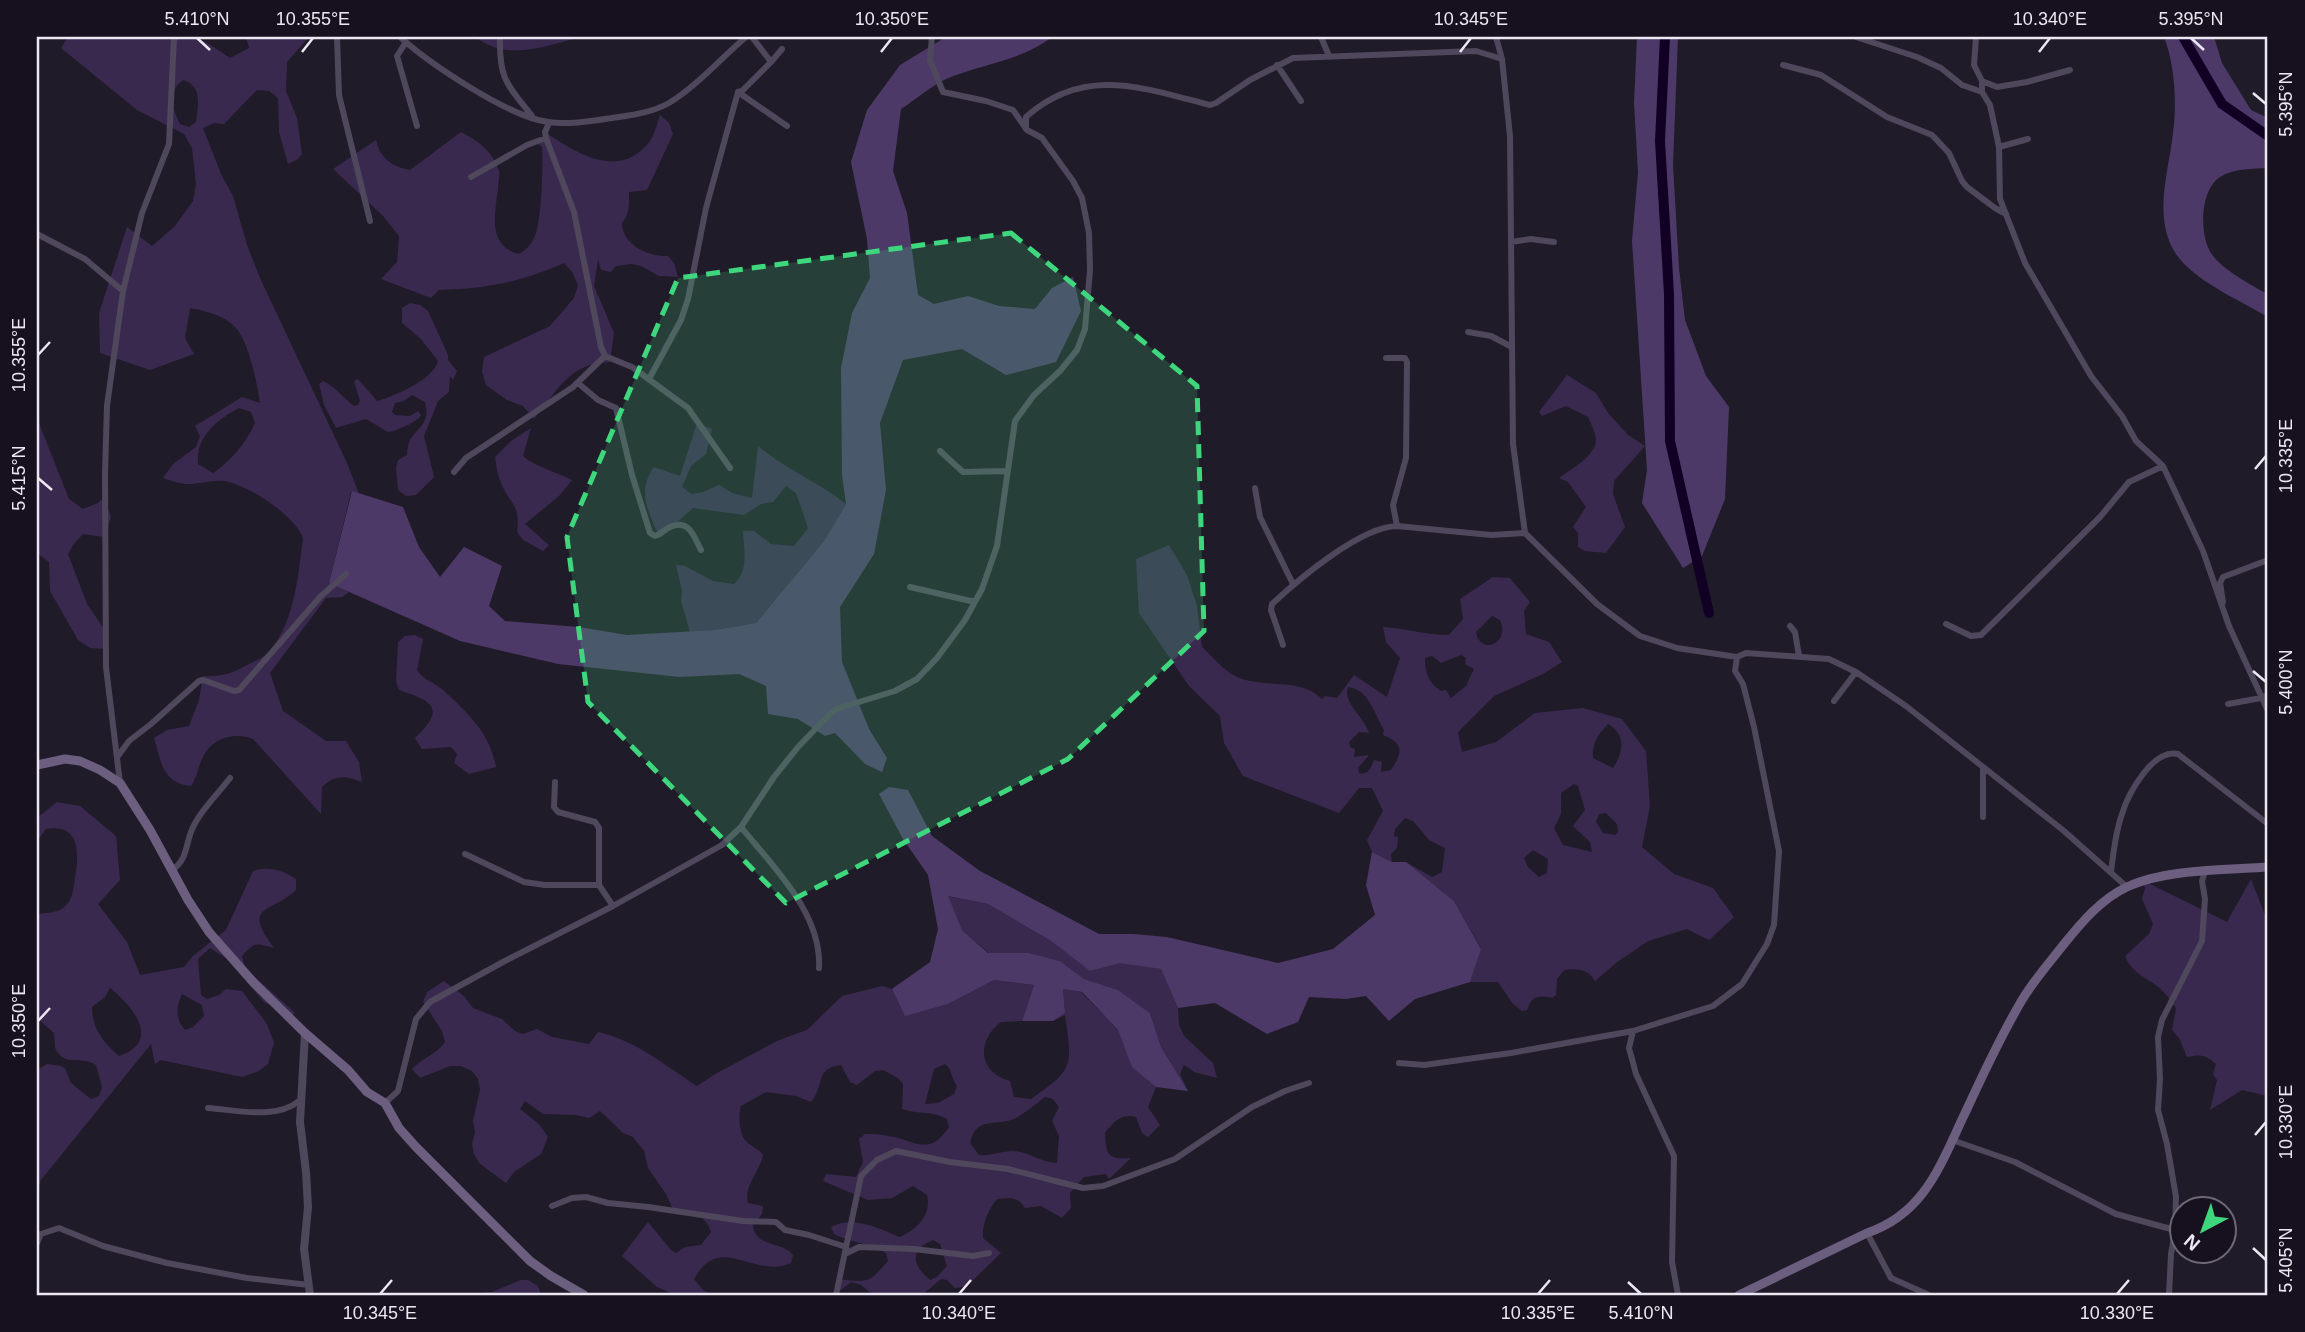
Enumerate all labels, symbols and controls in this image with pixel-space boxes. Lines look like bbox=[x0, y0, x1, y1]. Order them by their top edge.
text: 5.410°N bbox=[164, 9, 230, 29]
text: 10.355°E bbox=[276, 9, 350, 29]
text: 10.350°E bbox=[855, 9, 929, 29]
text: 10.345°E bbox=[1434, 9, 1508, 29]
text: 10.340°E bbox=[2013, 9, 2087, 29]
text: 5.395°N bbox=[2158, 9, 2224, 29]
text: 5.395°N bbox=[2276, 71, 2296, 137]
text: 10.355°E bbox=[9, 318, 29, 392]
text: 10.335°E bbox=[2276, 419, 2296, 493]
text: 5.415°N bbox=[9, 445, 29, 511]
text: 5.400°N bbox=[2276, 649, 2296, 715]
text: 10.350°E bbox=[9, 984, 29, 1058]
text: 10.330°E bbox=[2276, 1085, 2296, 1159]
north arrow bbox=[2168, 1196, 2238, 1266]
text: 5.405°N bbox=[2276, 1227, 2296, 1293]
text: N bbox=[2180, 1230, 2204, 1255]
text: 10.345°E bbox=[343, 1303, 417, 1323]
text: 10.340°E bbox=[922, 1303, 996, 1323]
text: 10.335°E bbox=[1501, 1303, 1575, 1323]
text: 5.410°N bbox=[1608, 1303, 1674, 1323]
text: 10.330°E bbox=[2080, 1303, 2154, 1323]

